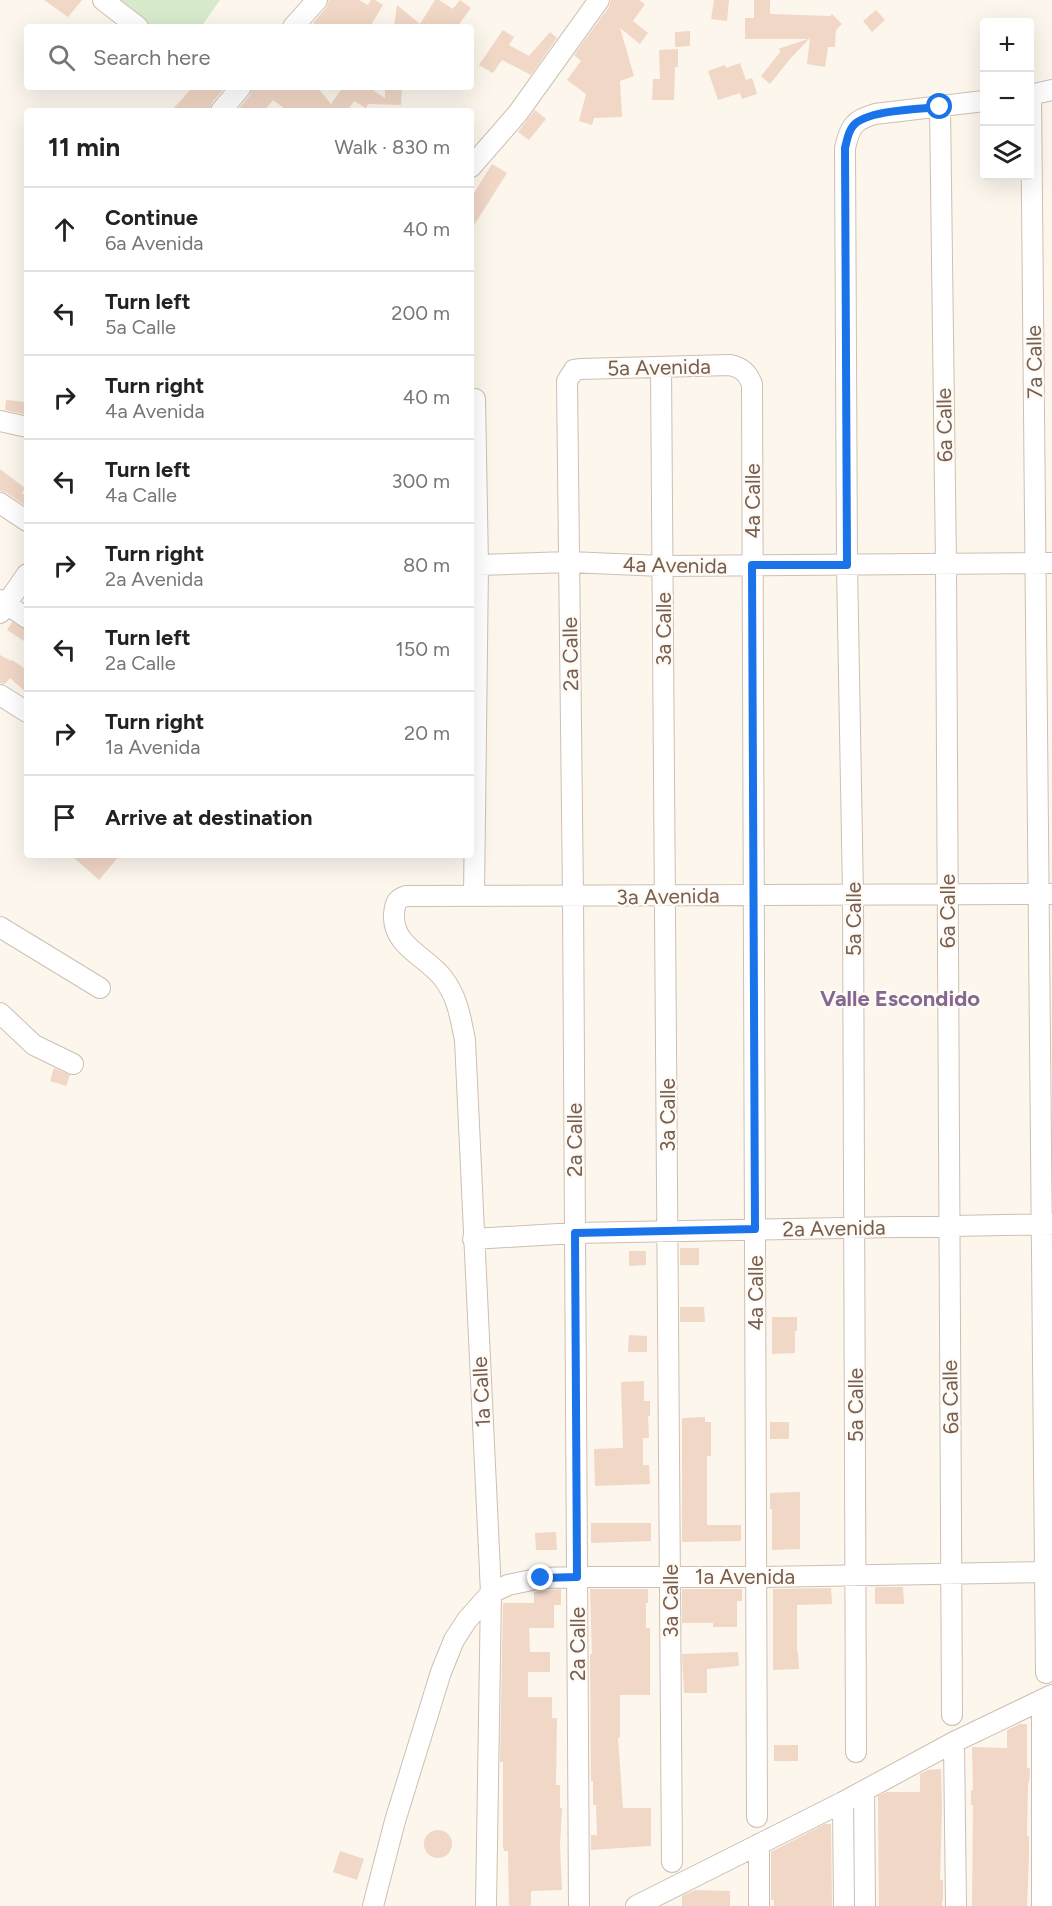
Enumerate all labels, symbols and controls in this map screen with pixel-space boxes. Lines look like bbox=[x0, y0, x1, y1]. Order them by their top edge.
map controls bbox=[980, 18, 1034, 180]
button: + bbox=[980, 18, 1034, 72]
search box bbox=[24, 24, 474, 90]
icon: search bbox=[45, 41, 78, 74]
text: Search here bbox=[93, 44, 211, 71]
button: − bbox=[980, 72, 1034, 126]
route start bbox=[926, 93, 952, 119]
button: layers bbox=[980, 126, 1034, 180]
text: 11 min bbox=[48, 131, 120, 163]
text: Walk · 830 m bbox=[334, 135, 450, 159]
text: Continue bbox=[105, 204, 198, 231]
icon: ahead bbox=[48, 213, 81, 246]
text: 40 m bbox=[403, 217, 450, 241]
text: 6a Avenida bbox=[105, 231, 204, 255]
text: Turn left bbox=[105, 288, 191, 315]
icon: left bbox=[48, 297, 81, 330]
text: 200 m bbox=[391, 301, 450, 325]
text: 5a Calle bbox=[105, 315, 176, 339]
street label: 7a Calle bbox=[1021, 325, 1047, 399]
street label: 5a Avenida bbox=[607, 354, 711, 380]
text: Turn right bbox=[105, 372, 204, 399]
icon: right bbox=[48, 381, 81, 414]
text: 40 m bbox=[403, 385, 450, 409]
street label: 6a Calle bbox=[931, 388, 957, 462]
text: 4a Avenida bbox=[105, 399, 205, 423]
text: Turn left bbox=[105, 456, 191, 483]
street label: 4a Calle bbox=[740, 463, 765, 539]
icon: left bbox=[48, 465, 81, 498]
text: 300 m bbox=[392, 469, 450, 493]
text: 4a Calle bbox=[105, 483, 177, 507]
text: Turn right bbox=[105, 540, 204, 567]
icon: right bbox=[48, 549, 81, 582]
street label: 4a Avenida bbox=[622, 552, 728, 578]
text: 80 m bbox=[403, 553, 450, 577]
text: 2a Avenida bbox=[105, 567, 203, 591]
street label: 3a Calle bbox=[651, 592, 676, 666]
street label: 2a Calle bbox=[557, 617, 583, 691]
text: Turn left bbox=[105, 624, 191, 651]
icon: left bbox=[48, 633, 81, 666]
text: 150 m bbox=[395, 637, 450, 661]
text: 2a Calle bbox=[105, 651, 176, 675]
text: Turn right bbox=[105, 708, 204, 735]
icon: right bbox=[48, 717, 81, 750]
text: 20 m bbox=[404, 721, 450, 745]
text: 1a Avenida bbox=[105, 735, 201, 759]
icon: arrive bbox=[48, 801, 81, 834]
text: Arrive at destination bbox=[105, 804, 313, 831]
street label: 6a Calle bbox=[935, 874, 960, 948]
street label: 5a Calle bbox=[841, 882, 866, 956]
street label: 3a Avenida bbox=[616, 883, 720, 909]
district label: Valle Escondido bbox=[820, 985, 980, 1012]
street label: 3a Calle bbox=[655, 1078, 680, 1152]
street label: 2a Calle bbox=[562, 1103, 587, 1177]
street label: 2a Avenida bbox=[782, 1215, 886, 1241]
street label: 4a Calle bbox=[743, 1255, 768, 1331]
street label: 1a Calle bbox=[467, 1356, 495, 1428]
street label: 6a Calle bbox=[937, 1360, 963, 1434]
street label: 5a Calle bbox=[843, 1368, 868, 1442]
route end bbox=[527, 1564, 553, 1590]
street label: 3a Calle bbox=[658, 1564, 683, 1638]
street label: 1a Avenida bbox=[695, 1564, 795, 1589]
street label: 2a Calle bbox=[565, 1607, 590, 1681]

